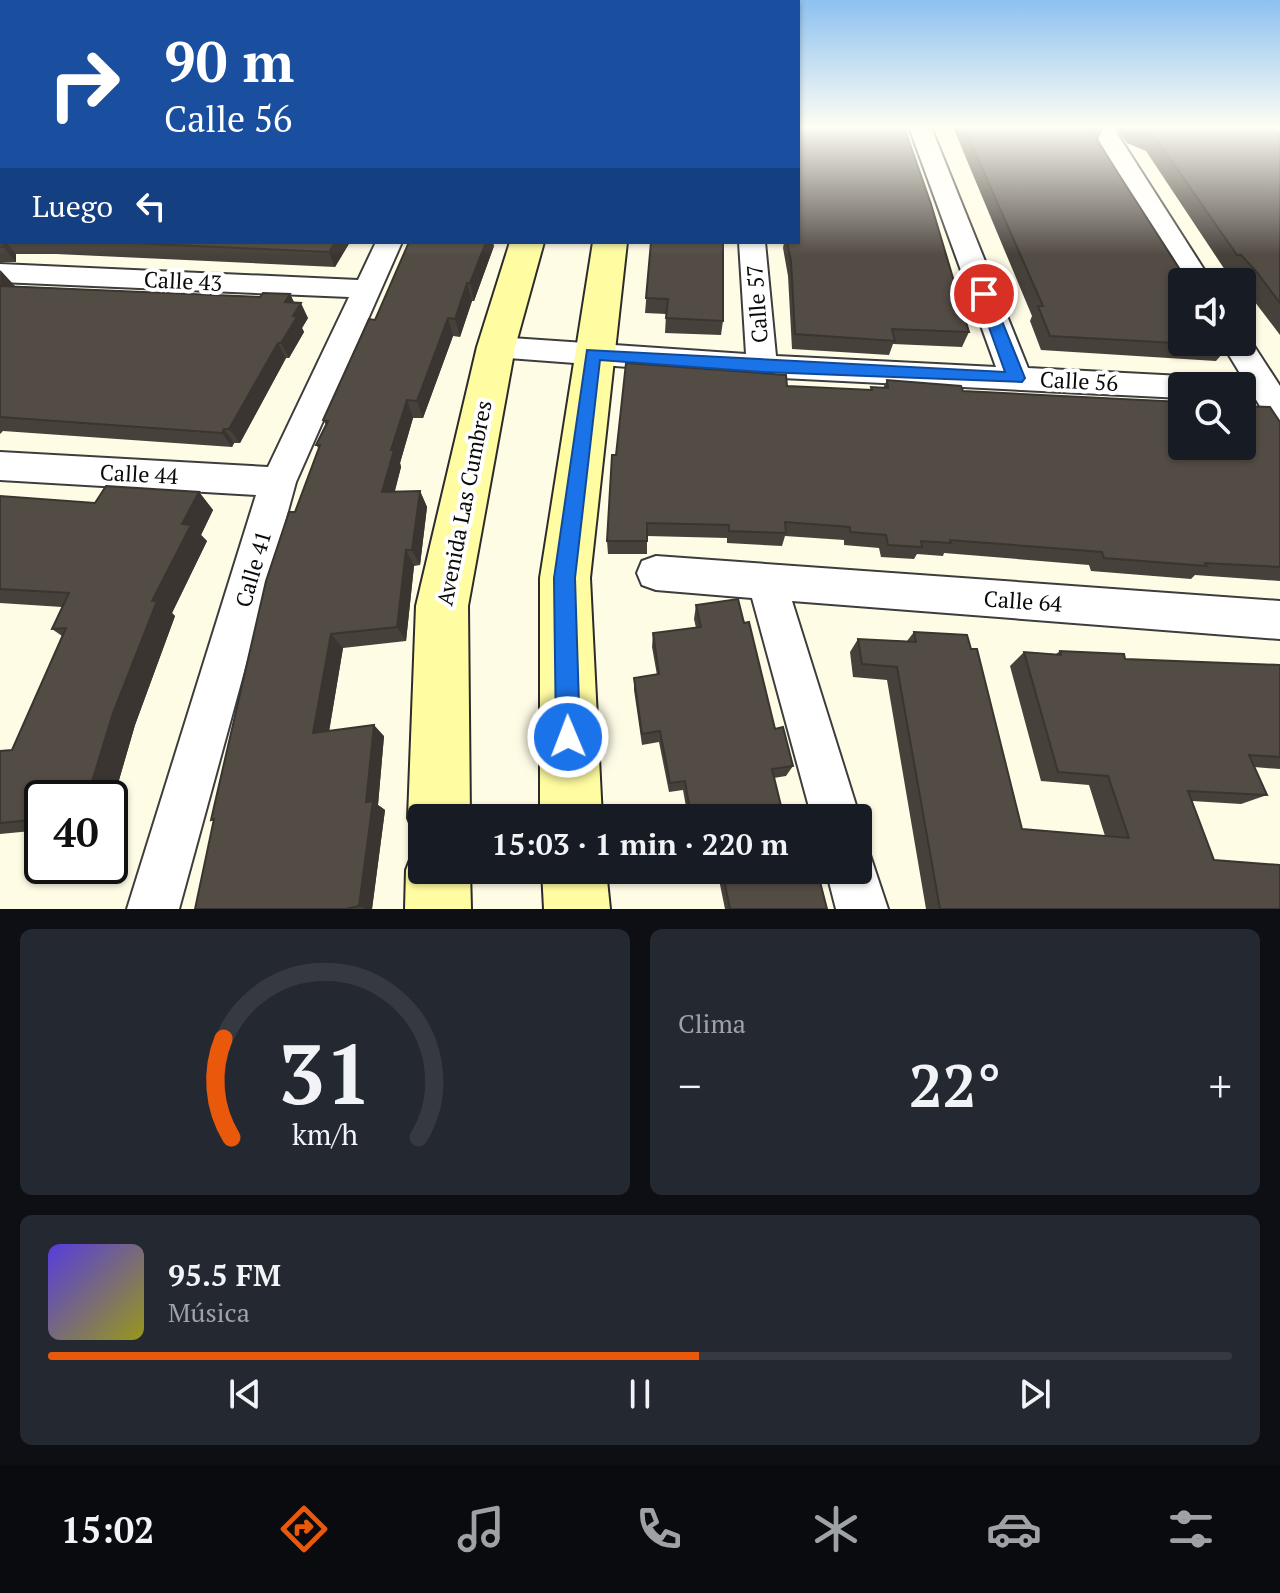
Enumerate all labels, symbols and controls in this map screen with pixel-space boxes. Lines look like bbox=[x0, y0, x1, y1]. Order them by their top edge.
text: 90 m bbox=[164, 24, 294, 98]
icon: right bbox=[32, 32, 136, 136]
text: Calle 56 bbox=[164, 95, 292, 142]
icon: left bbox=[129, 184, 173, 228]
text: Luego bbox=[32, 186, 113, 226]
pin bbox=[950, 260, 1018, 328]
street label: Calle 43 bbox=[143, 264, 223, 297]
street label: Calle 57 bbox=[739, 264, 774, 344]
map controls bbox=[1168, 268, 1256, 460]
button: sound bbox=[1168, 268, 1256, 356]
icon: arrive bbox=[962, 272, 1006, 316]
street label: Calle 56 bbox=[1039, 364, 1119, 397]
button: search bbox=[1168, 372, 1256, 460]
street label: Avenida Las Cumbres bbox=[429, 398, 498, 608]
street label: Calle 44 bbox=[99, 457, 179, 490]
street label: Calle 41 bbox=[228, 527, 277, 611]
street label: Calle 64 bbox=[983, 583, 1063, 618]
position arrow bbox=[526, 695, 610, 779]
speed limit sign: 40 bbox=[24, 780, 128, 884]
text: 15:03 · 1 min · 220 m bbox=[492, 824, 788, 864]
text: Clima bbox=[678, 1006, 746, 1040]
text: 31 bbox=[278, 1018, 372, 1128]
text: 22° bbox=[909, 1045, 1001, 1124]
text: − bbox=[678, 1056, 701, 1115]
text: + bbox=[1209, 1056, 1232, 1115]
text: km/h bbox=[292, 1115, 358, 1153]
text: 95.5 FM bbox=[168, 1255, 281, 1295]
text: Música bbox=[168, 1295, 250, 1329]
icon: previous bbox=[223, 1372, 267, 1416]
icon: pause bbox=[618, 1372, 662, 1416]
icon: next bbox=[1013, 1372, 1057, 1416]
icon: directions bbox=[276, 1501, 332, 1557]
icon: music bbox=[453, 1501, 509, 1557]
icon: phone bbox=[631, 1501, 687, 1557]
icon: climate bbox=[808, 1501, 864, 1557]
icon: car bbox=[986, 1501, 1042, 1557]
icon: filters bbox=[1163, 1501, 1219, 1557]
text: 15:02 bbox=[61, 1506, 154, 1553]

